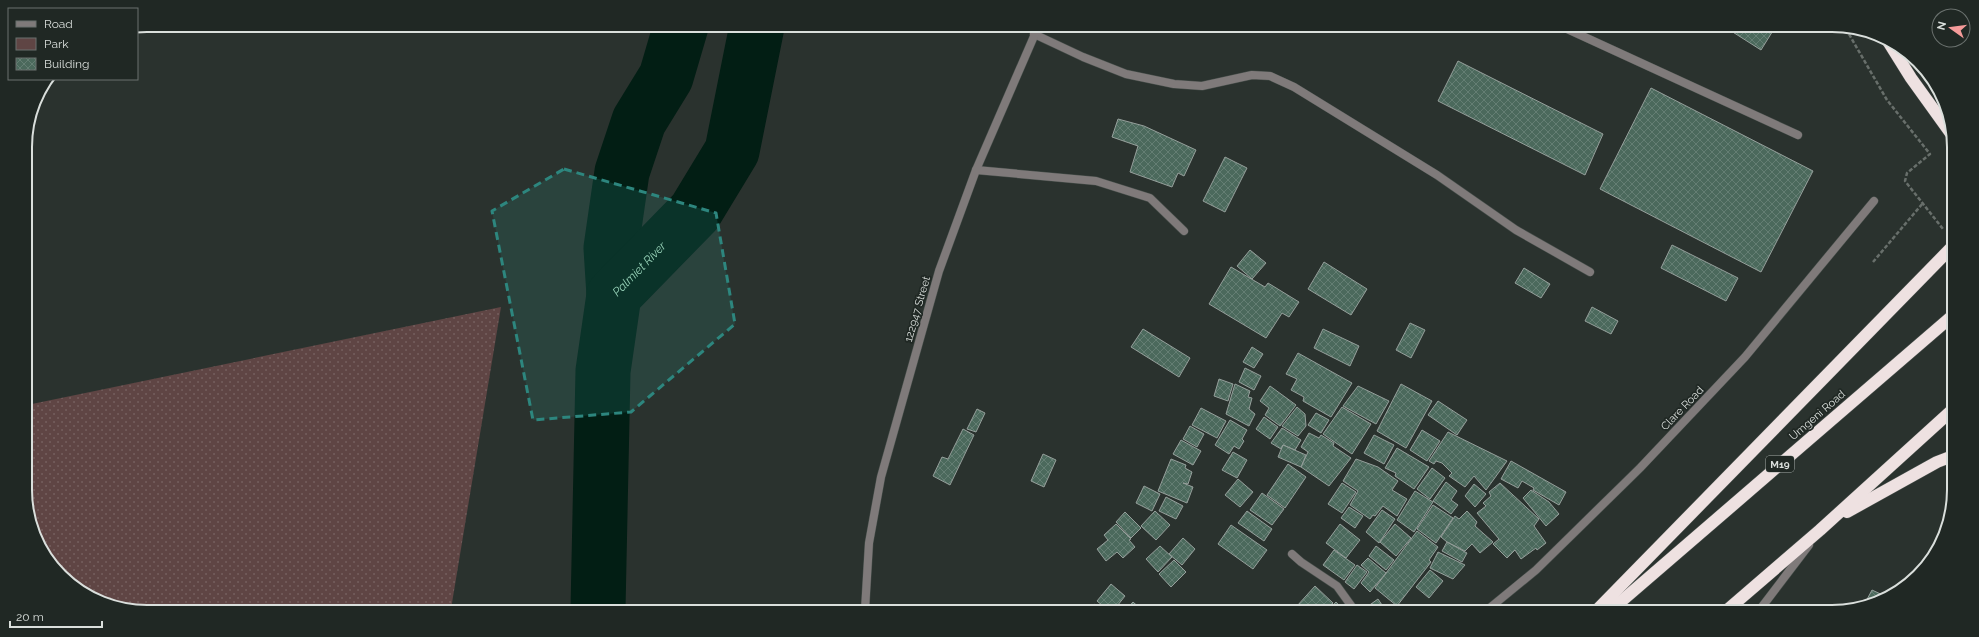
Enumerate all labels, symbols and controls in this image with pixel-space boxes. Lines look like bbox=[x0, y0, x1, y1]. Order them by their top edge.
legend bbox=[8, 8, 138, 80]
north arrow bbox=[1931, 8, 1971, 48]
text: Road bbox=[44, 17, 73, 31]
text: N bbox=[1934, 20, 1949, 31]
text: Park bbox=[44, 37, 69, 51]
text: Building bbox=[44, 57, 90, 71]
water label: Palmiet River bbox=[610, 238, 669, 299]
street label: 122947 Street bbox=[902, 274, 933, 343]
street label: Clare Road bbox=[1658, 384, 1707, 433]
street label: Umgeni Road bbox=[1787, 388, 1848, 443]
road number: M19 bbox=[1766, 456, 1794, 472]
scale bar bbox=[10, 603, 102, 629]
text: 20 m bbox=[16, 610, 44, 624]

